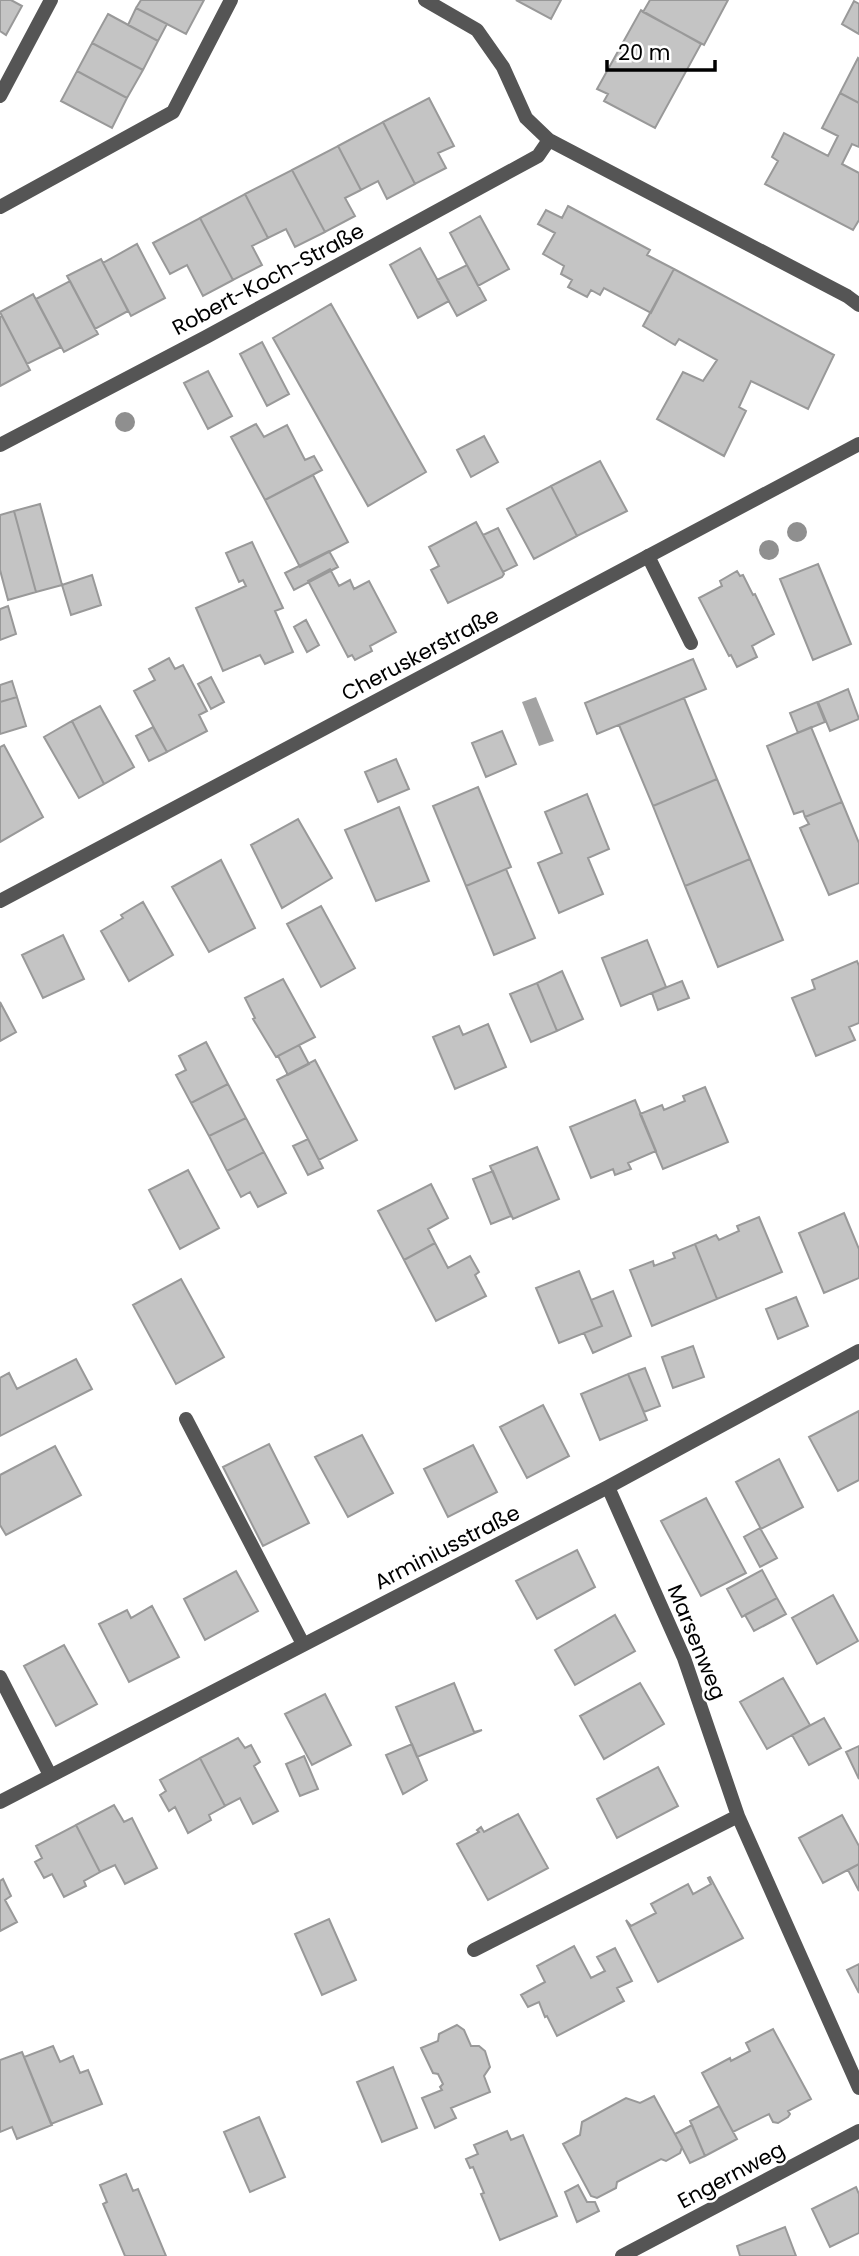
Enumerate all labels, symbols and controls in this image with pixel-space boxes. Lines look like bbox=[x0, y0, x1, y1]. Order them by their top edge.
scale bar bbox=[607, 28, 716, 72]
text: 20 m bbox=[618, 38, 671, 67]
street label: Robert-Koch-Straße bbox=[167, 216, 369, 342]
street label: Cheruskerstraße bbox=[336, 600, 504, 708]
street label: Arminiusstraße bbox=[369, 1498, 525, 1596]
street label: Marsenweg bbox=[661, 1580, 733, 1704]
street label: Engernweg bbox=[672, 2135, 790, 2215]

